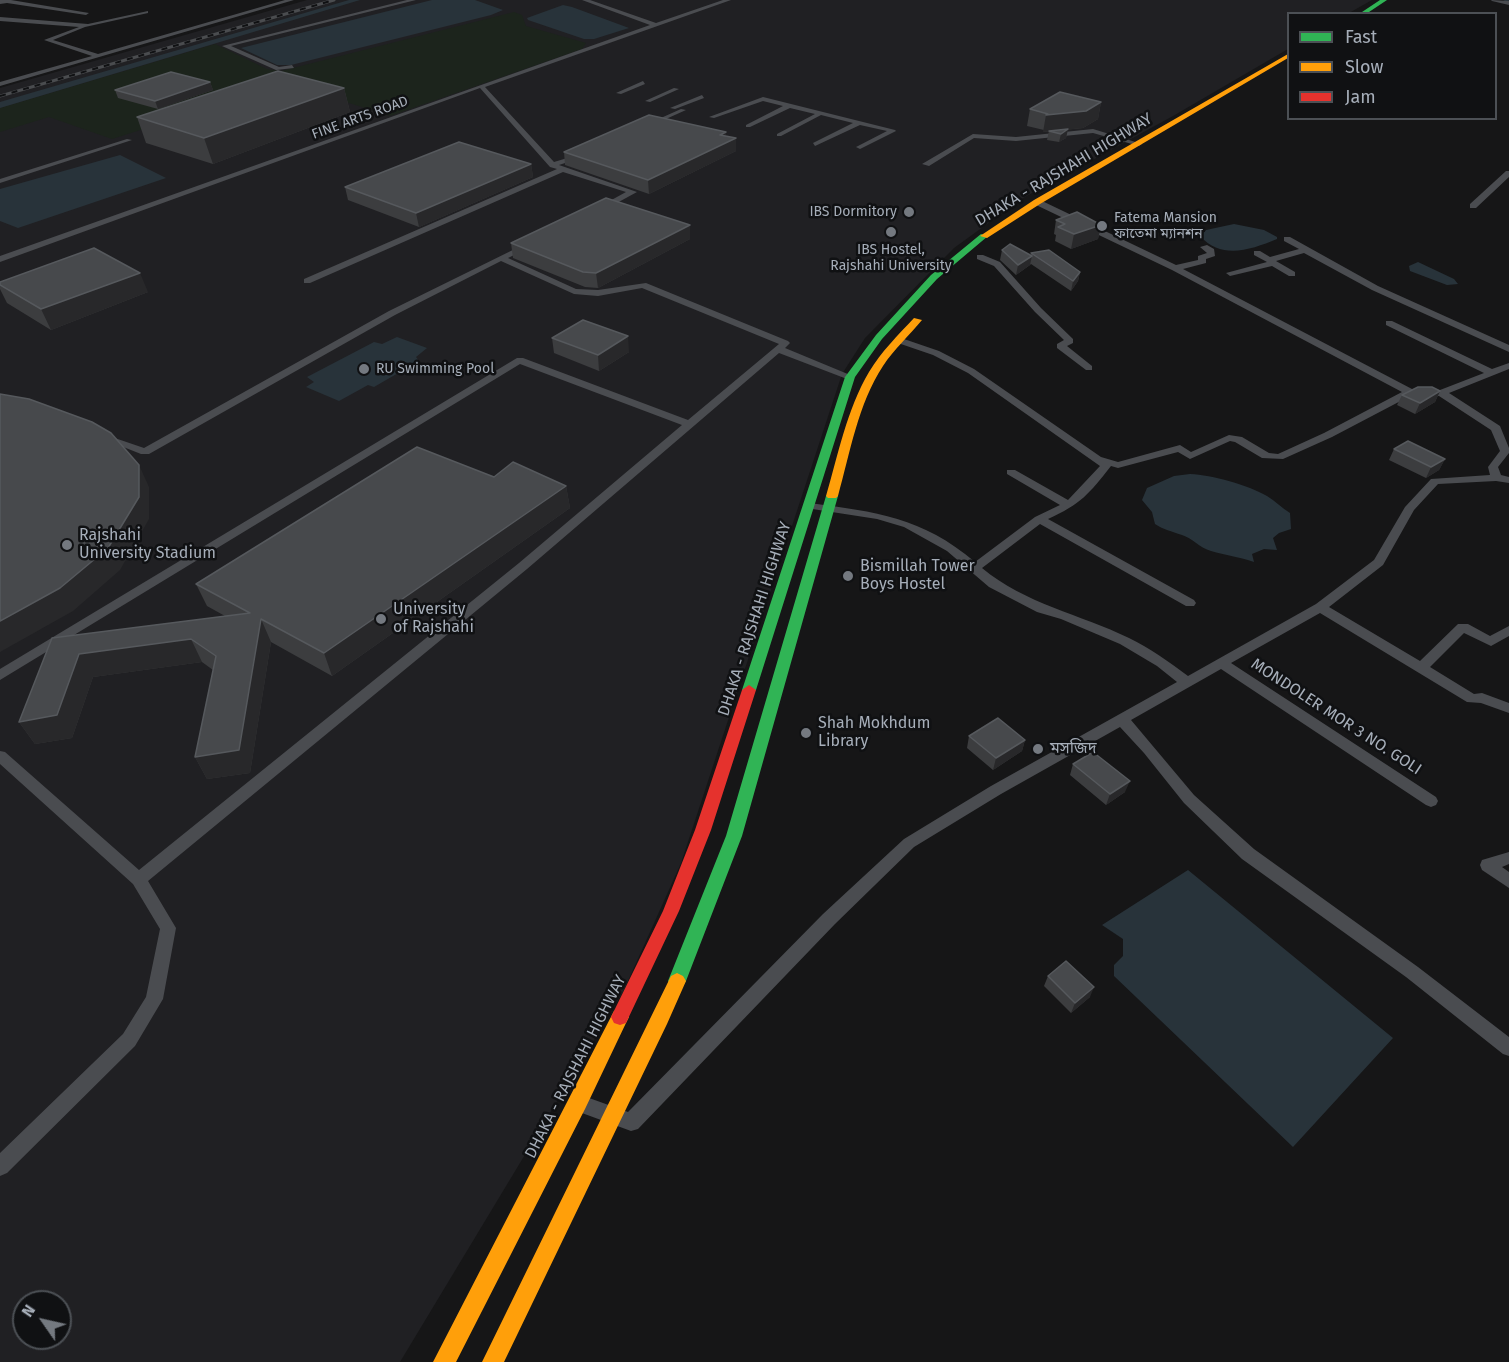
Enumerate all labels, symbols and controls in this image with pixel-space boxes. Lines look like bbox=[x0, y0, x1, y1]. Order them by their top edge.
legend bbox=[1287, 12, 1497, 120]
text: Fast bbox=[1345, 26, 1377, 48]
text: Slow bbox=[1345, 56, 1383, 78]
text: Jam bbox=[1345, 86, 1376, 108]
street label: FINE ARTS ROAD bbox=[310, 93, 410, 143]
street label: DHAKA - RAJSHAHI HIGHWAY bbox=[972, 109, 1156, 231]
place label: IBS Dormitory bbox=[809, 204, 897, 220]
marker: IBS Dormitory bbox=[902, 205, 916, 219]
place label: Fatema Mansion ফাতেমা ম্যানশন bbox=[1114, 210, 1217, 243]
marker: Fatema Mansion ফাতেমা ম্যানশন bbox=[1095, 219, 1109, 233]
marker: IBS Hostel, Rajshahi University bbox=[884, 225, 898, 239]
place label: IBS Hostel, Rajshahi University bbox=[830, 242, 952, 274]
place label: RU Swimming Pool bbox=[376, 361, 494, 377]
marker: RU Swimming Pool bbox=[357, 362, 371, 376]
street label: DHAKA - RAJSHAHI HIGHWAY bbox=[714, 519, 796, 719]
place label: Rajshahi University Stadium bbox=[79, 526, 216, 564]
marker: Rajshahi University Stadium bbox=[60, 538, 74, 552]
place label: Bismillah Tower Boys Hostel bbox=[860, 557, 975, 595]
marker: Bismillah Tower Boys Hostel bbox=[841, 569, 855, 583]
place label: University of Rajshahi bbox=[393, 600, 474, 638]
marker: University of Rajshahi bbox=[374, 612, 388, 626]
street label: MONDOLER MOR 3 NO. GOLI bbox=[1247, 655, 1425, 779]
place label: Shah Mokhdum Library bbox=[818, 714, 930, 752]
marker: Shah Mokhdum Library bbox=[799, 726, 813, 740]
place label: মসজিদ bbox=[1050, 739, 1097, 759]
marker: মসজিদ bbox=[1031, 742, 1045, 756]
street label: DHAKA - RAJSHAHI HIGHWAY bbox=[521, 972, 631, 1162]
north arrow bbox=[12, 1290, 72, 1350]
text: N bbox=[17, 1301, 39, 1320]

